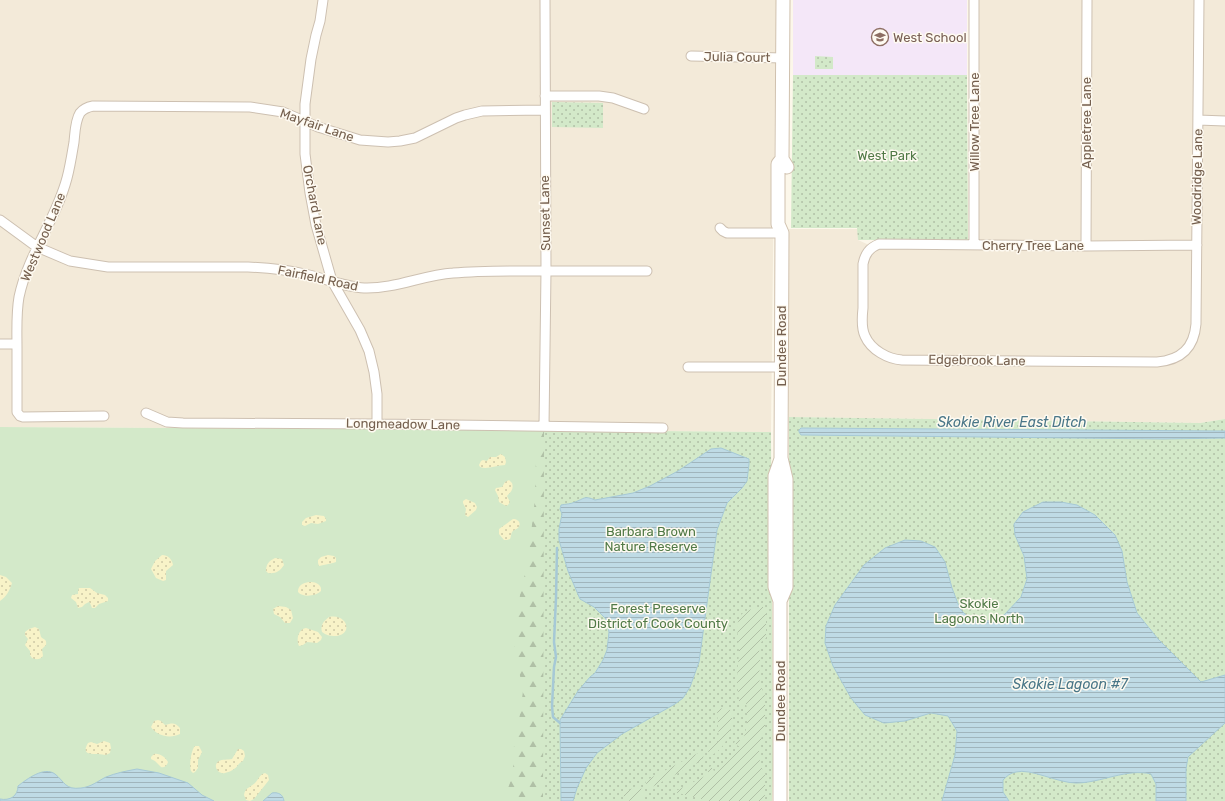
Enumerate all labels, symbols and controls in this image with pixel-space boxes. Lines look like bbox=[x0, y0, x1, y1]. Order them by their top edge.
school or university icon: West School bbox=[870, 27, 890, 47]
place label: West School bbox=[893, 30, 967, 45]
street label: Julia Court bbox=[704, 49, 770, 65]
street label: Willow Tree Lane bbox=[967, 73, 982, 171]
street label: Appletree Lane bbox=[1079, 77, 1094, 169]
street label: Mayfair Lane bbox=[278, 105, 356, 145]
street label: Woodridge Lane bbox=[1189, 129, 1206, 225]
park label: West Park bbox=[857, 148, 917, 163]
street label: Orchard Lane bbox=[300, 164, 330, 246]
street label: Sunset Lane bbox=[537, 175, 553, 251]
street label: Westwood Lane bbox=[18, 190, 68, 284]
street label: Cherry Tree Lane bbox=[982, 238, 1084, 253]
street label: Fairfield Road bbox=[276, 262, 360, 294]
street label: Dundee Road bbox=[774, 306, 789, 386]
street label: Edgebrook Lane bbox=[928, 352, 1026, 369]
water label: Skokie River East Ditch bbox=[937, 414, 1087, 431]
street label: Longmeadow Lane bbox=[346, 416, 460, 433]
park label: Barbara Brown Nature Reserve bbox=[604, 524, 698, 554]
park label: Skokie Lagoons North bbox=[934, 596, 1024, 627]
park label: Forest Preserve District of Cook County bbox=[588, 601, 728, 631]
street label: Dundee Road bbox=[773, 661, 788, 741]
water label: Skokie Lagoon #7 bbox=[1013, 676, 1129, 693]

